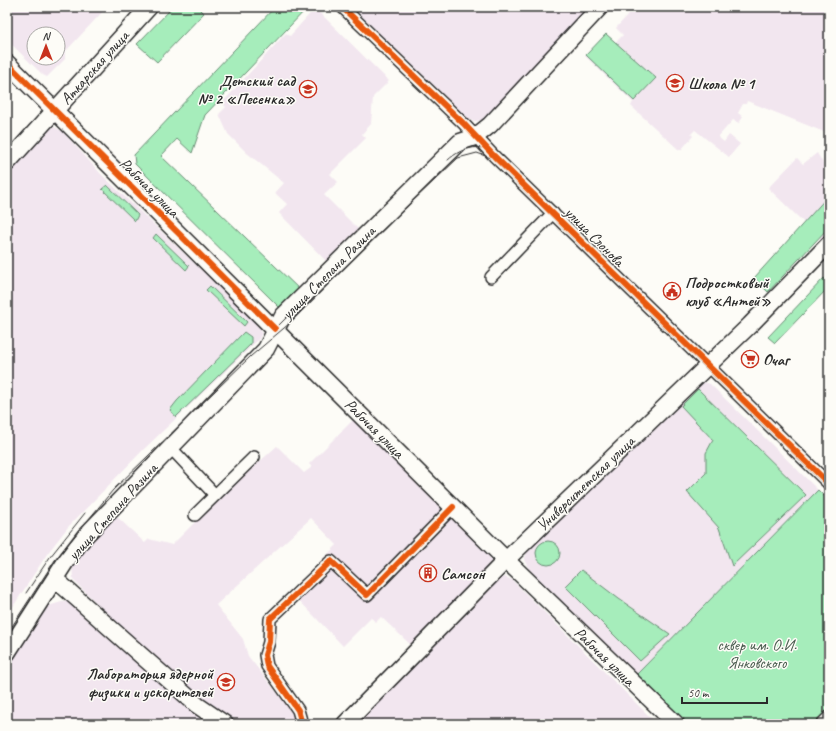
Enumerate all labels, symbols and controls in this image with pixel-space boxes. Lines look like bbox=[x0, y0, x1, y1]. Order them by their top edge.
street label: Аткарская улица bbox=[56, 25, 134, 109]
north arrow bbox=[26, 26, 66, 66]
text: N bbox=[43, 29, 52, 43]
place label: Детский сад № 2 «Песенка» bbox=[198, 71, 296, 109]
school or university icon: Школа № 1 bbox=[665, 73, 685, 93]
place label: Школа № 1 bbox=[688, 74, 756, 94]
school or university icon: Детский сад № 2 «Песенка» bbox=[298, 79, 318, 99]
street label: Рабочая улица bbox=[115, 154, 184, 222]
street label: улица Слонова bbox=[559, 202, 629, 272]
street label: улица Степана Разина bbox=[277, 221, 381, 324]
place label: Подростковый клуб «Антей» bbox=[685, 273, 772, 311]
public building icon: Подростковый клуб «Антей» bbox=[662, 281, 682, 301]
supermarket icon: Очаг bbox=[740, 349, 760, 369]
place label: Очаг bbox=[763, 350, 792, 370]
street label: Рабочая улица bbox=[340, 395, 409, 463]
street label: Университетская улица bbox=[532, 431, 640, 536]
street label: улица Степана Разина bbox=[63, 458, 163, 565]
building icon: Самсон bbox=[418, 563, 438, 583]
place label: Самсон bbox=[441, 564, 487, 584]
street label: Рабочая улица bbox=[570, 623, 639, 691]
park label: сквер им. О.И. Янковского bbox=[717, 635, 797, 673]
place label: Лаборатория ядерной физики и ускорителей bbox=[86, 664, 214, 702]
school or university icon: Лаборатория ядерной физики и ускорителей bbox=[216, 672, 236, 692]
scale bar bbox=[682, 679, 767, 705]
text: 50 m bbox=[688, 685, 710, 701]

